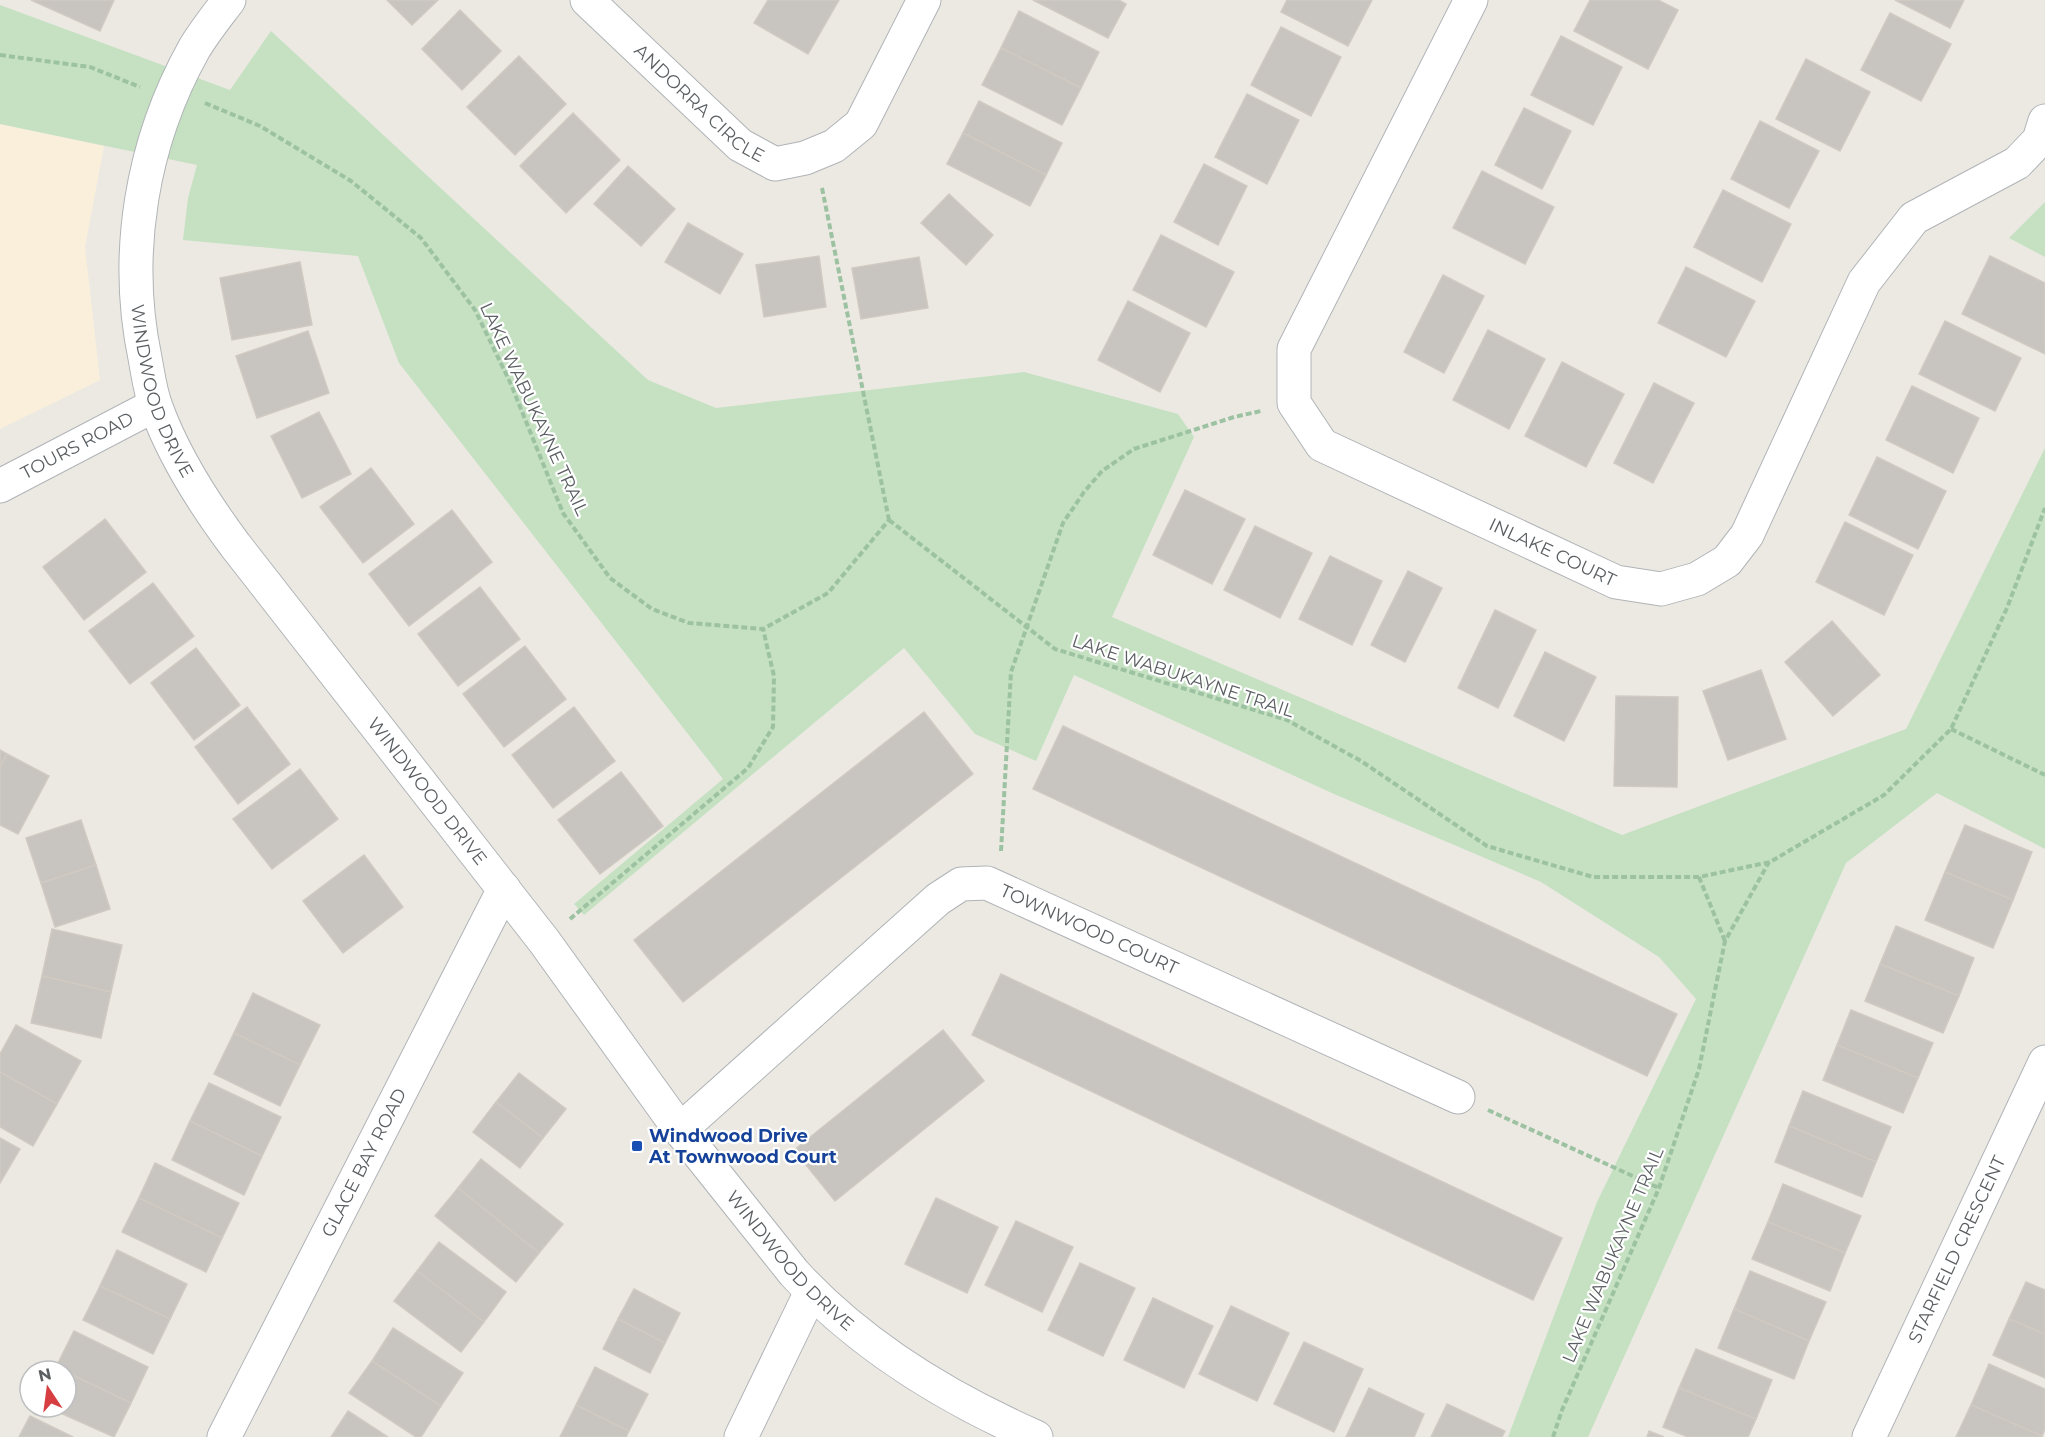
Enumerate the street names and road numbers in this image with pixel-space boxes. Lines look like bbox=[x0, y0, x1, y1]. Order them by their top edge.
street label: ANDORRA CIRCLE bbox=[630, 40, 768, 167]
street label: LAKE WABUKAYNE TRAIL bbox=[475, 299, 593, 519]
street label: WINDWOOD DRIVE bbox=[126, 303, 198, 481]
street label: TOURS ROAD bbox=[17, 407, 137, 484]
street label: INLAKE COURT bbox=[1485, 513, 1620, 592]
street label: LAKE WABUKAYNE TRAIL bbox=[1069, 630, 1297, 722]
street label: WINDWOOD DRIVE bbox=[363, 713, 492, 869]
street label: TOWNWOOD COURT bbox=[997, 879, 1182, 980]
street label: GLACE BAY ROAD bbox=[317, 1085, 411, 1241]
street label: LAKE WABUKAYNE TRAIL bbox=[1557, 1143, 1669, 1366]
street label: STARFIELD CRESCENT bbox=[1904, 1152, 2011, 1347]
street label: WINDWOOD DRIVE bbox=[722, 1186, 858, 1336]

